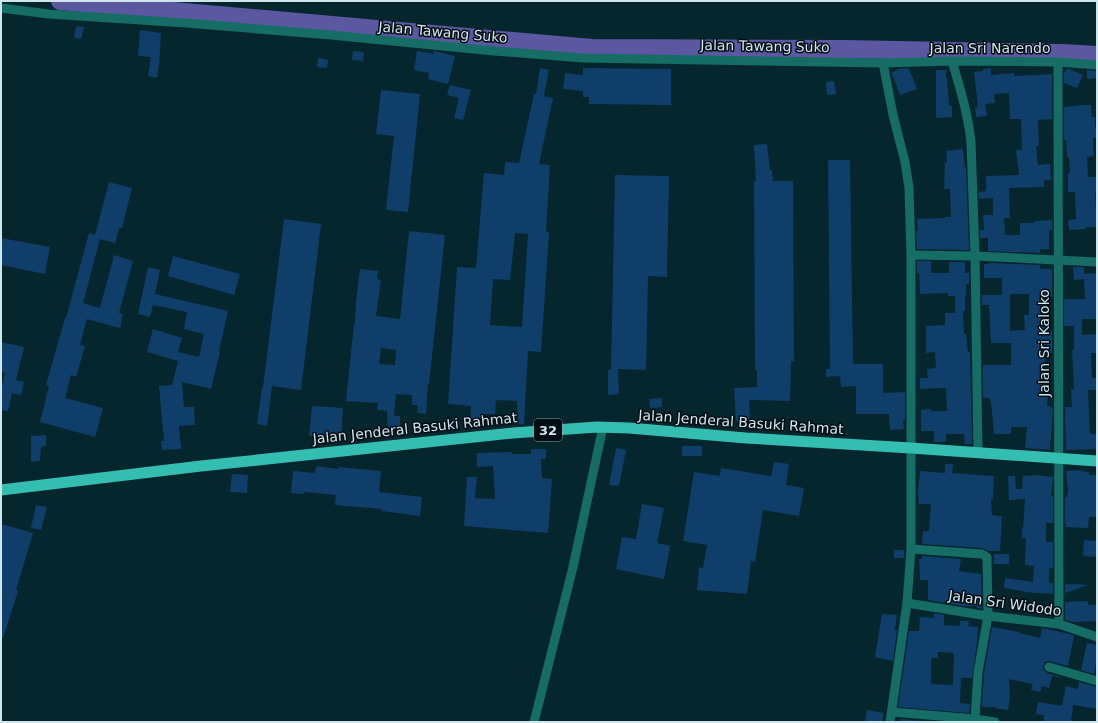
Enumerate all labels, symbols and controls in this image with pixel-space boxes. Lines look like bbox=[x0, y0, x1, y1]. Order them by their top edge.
street label: Jalan Tawang Suko bbox=[377, 18, 508, 46]
street label: Jalan Tawang Suko bbox=[699, 37, 830, 55]
street label: Jalan Sri Narendo bbox=[929, 40, 1050, 56]
street label: Jalan Sri Kaloko bbox=[1036, 289, 1052, 398]
street label: Jalan Jenderal Basuki Rahmat bbox=[637, 407, 845, 437]
street label: Jalan Jenderal Basuki Rahmat bbox=[311, 409, 519, 447]
road number: 32 bbox=[534, 419, 562, 441]
street label: Jalan Sri Widodo bbox=[947, 587, 1062, 619]

